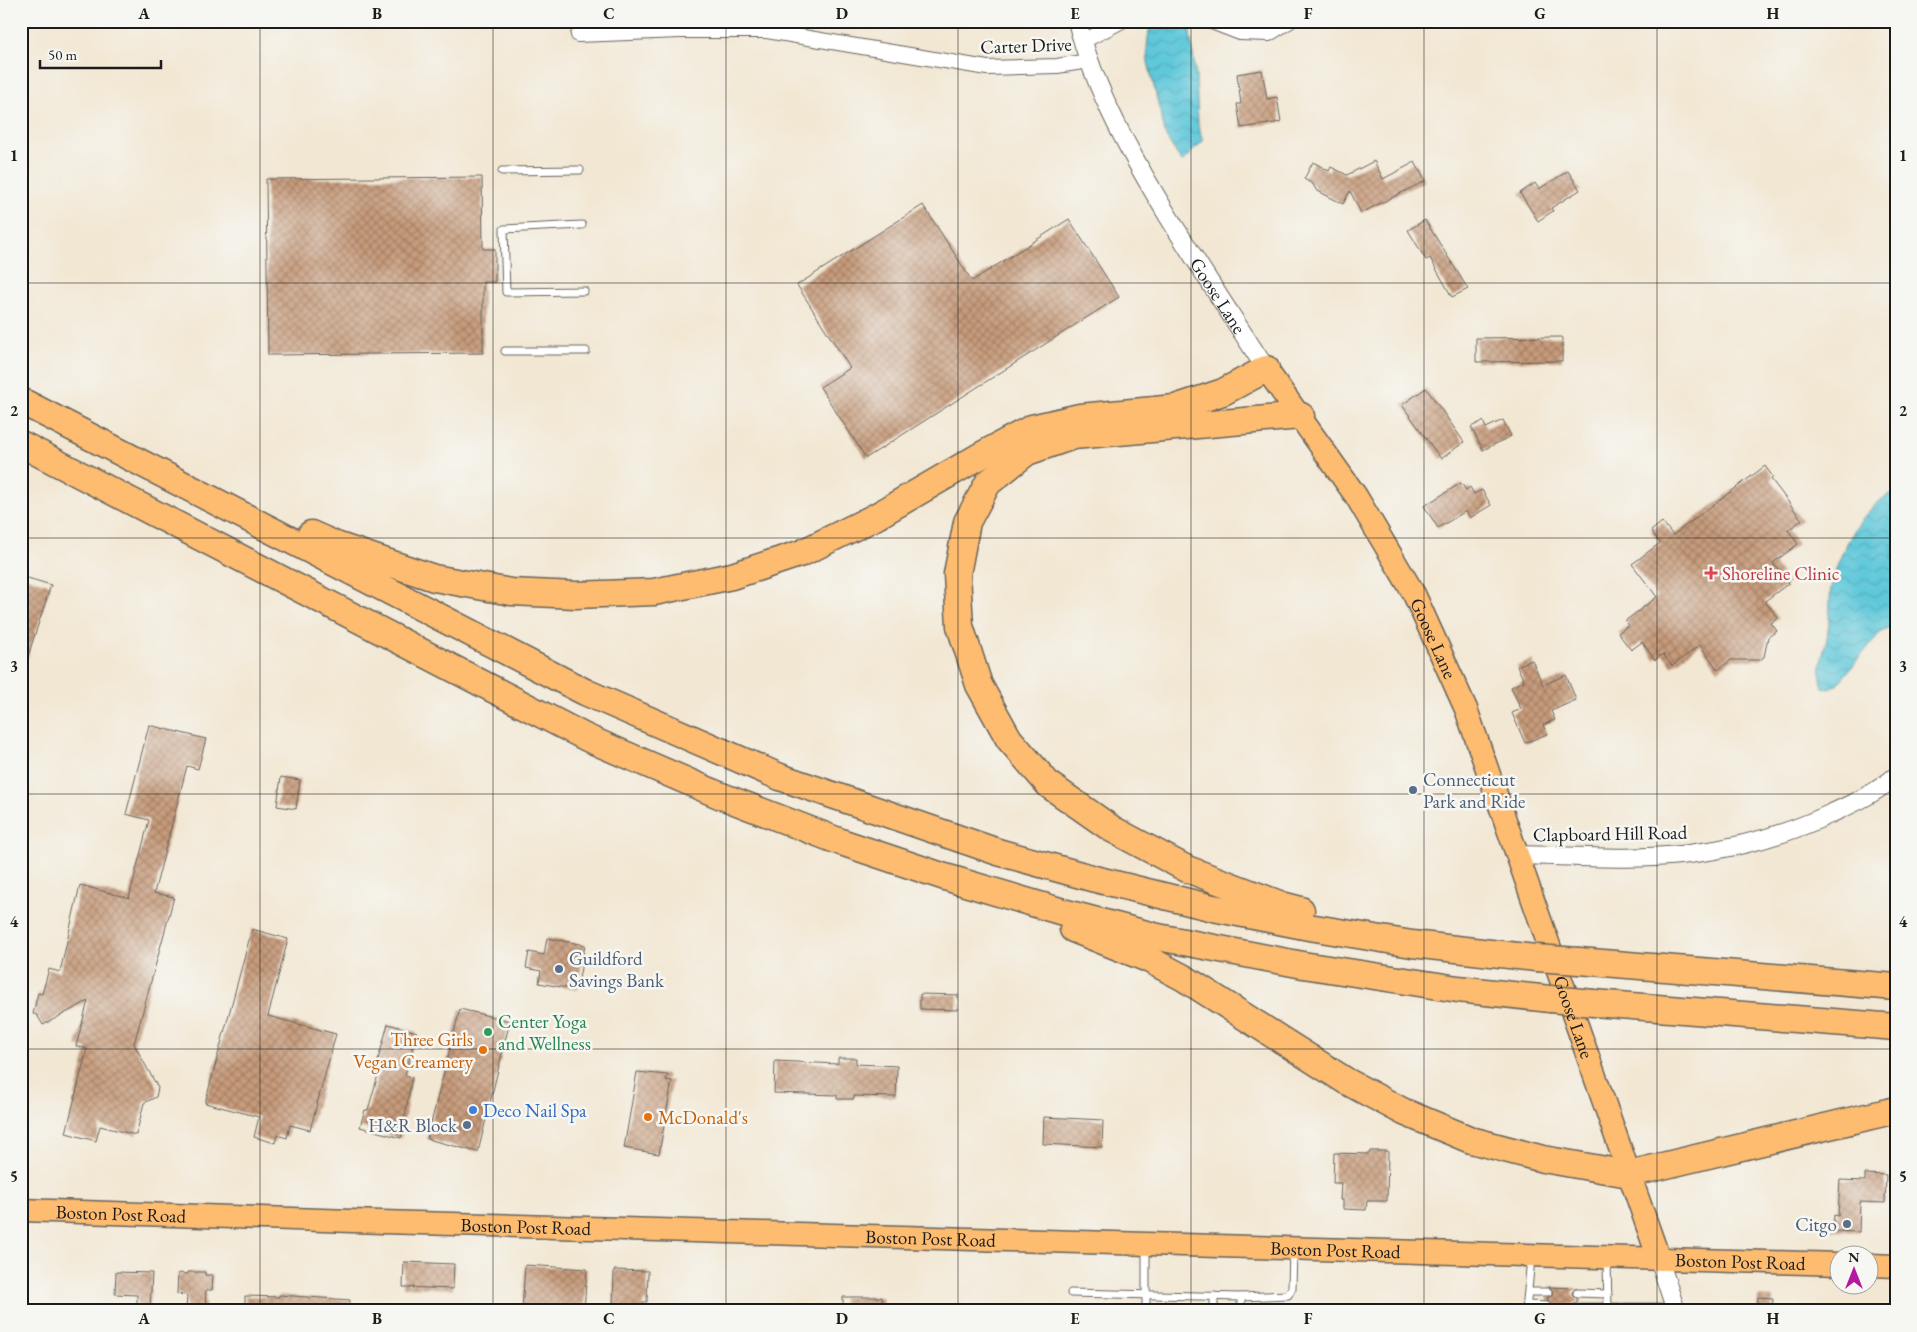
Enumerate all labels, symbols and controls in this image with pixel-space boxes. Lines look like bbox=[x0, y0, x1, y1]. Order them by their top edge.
text: A bbox=[137, 3, 150, 24]
text: B bbox=[372, 3, 382, 24]
text: C bbox=[603, 3, 615, 24]
text: D bbox=[836, 3, 848, 24]
text: E bbox=[1070, 3, 1080, 24]
text: F bbox=[1304, 3, 1313, 24]
text: G bbox=[1534, 3, 1546, 24]
text: H bbox=[1767, 3, 1780, 24]
street label: Carter Drive bbox=[980, 31, 1072, 60]
scale bar bbox=[40, 38, 161, 70]
text: 50 m bbox=[48, 45, 77, 64]
text: 1 bbox=[10, 145, 18, 166]
text: 1 bbox=[1899, 145, 1907, 166]
street label: Goose Lane bbox=[1184, 253, 1252, 339]
text: 2 bbox=[10, 400, 19, 421]
text: 2 bbox=[1899, 400, 1908, 421]
place label: Shoreline Clinic bbox=[1722, 561, 1840, 586]
marker: Shoreline Clinic bbox=[1704, 566, 1718, 580]
street label: Goose Lane bbox=[1404, 594, 1463, 683]
text: 3 bbox=[10, 656, 18, 677]
text: 3 bbox=[1899, 656, 1907, 677]
place label: Connecticut Park and Ride bbox=[1423, 767, 1525, 814]
marker: Connecticut Park and Ride bbox=[1407, 784, 1419, 796]
street label: Clapboard Hill Road bbox=[1533, 820, 1688, 847]
text: 4 bbox=[10, 911, 19, 932]
text: 4 bbox=[1899, 911, 1908, 932]
place label: Guildford Savings Bank bbox=[569, 946, 665, 993]
marker: Guildford Savings Bank bbox=[553, 963, 565, 975]
street label: Goose Lane bbox=[1547, 972, 1600, 1062]
place label: Center Yoga and Wellness bbox=[498, 1009, 591, 1056]
marker: Center Yoga and Wellness bbox=[482, 1026, 494, 1038]
place label: Three Girls Vegan Creamery bbox=[353, 1027, 474, 1074]
marker: Three Girls Vegan Creamery bbox=[477, 1044, 489, 1056]
place label: Deco Nail Spa bbox=[483, 1098, 587, 1123]
marker: Deco Nail Spa bbox=[467, 1104, 479, 1116]
place label: McDonald's bbox=[658, 1105, 748, 1130]
marker: McDonald's bbox=[642, 1111, 654, 1123]
place label: H&R Block bbox=[368, 1113, 458, 1138]
marker: H&R Block bbox=[461, 1119, 473, 1131]
text: 5 bbox=[10, 1166, 18, 1187]
text: 5 bbox=[1899, 1166, 1907, 1187]
street label: Boston Post Road bbox=[55, 1199, 187, 1228]
street label: Boston Post Road bbox=[460, 1212, 592, 1241]
place label: Citgo bbox=[1795, 1212, 1837, 1237]
marker: Citgo bbox=[1841, 1218, 1853, 1230]
street label: Boston Post Road bbox=[865, 1224, 997, 1253]
street label: Boston Post Road bbox=[1270, 1236, 1401, 1264]
north arrow bbox=[1830, 1244, 1880, 1294]
street label: Boston Post Road bbox=[1675, 1247, 1806, 1276]
text: N bbox=[1848, 1248, 1860, 1266]
text: A bbox=[137, 1308, 150, 1329]
text: B bbox=[372, 1308, 382, 1329]
text: C bbox=[603, 1308, 615, 1329]
text: D bbox=[836, 1308, 848, 1329]
text: E bbox=[1070, 1308, 1080, 1329]
text: F bbox=[1304, 1308, 1313, 1329]
text: G bbox=[1534, 1308, 1546, 1329]
text: H bbox=[1767, 1308, 1780, 1329]

